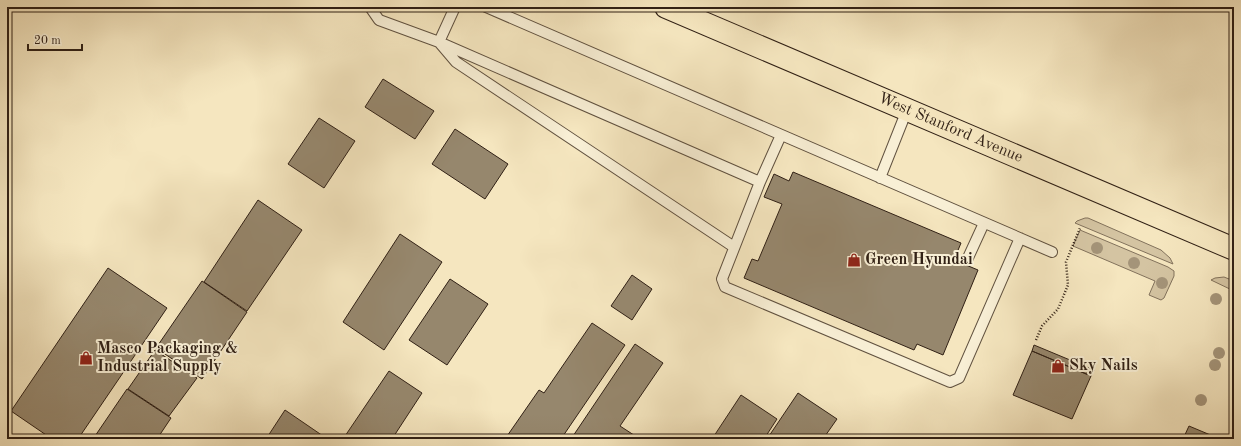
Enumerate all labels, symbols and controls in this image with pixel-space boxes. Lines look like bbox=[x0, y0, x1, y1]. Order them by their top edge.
scale bar bbox=[28, 26, 82, 52]
text: 20 m bbox=[34, 35, 61, 47]
street label: West Stanford Avenue bbox=[876, 90, 1025, 166]
shop icon: Green Hyundai bbox=[846, 252, 862, 268]
place label: Green Hyundai bbox=[865, 252, 973, 268]
place label: Masco Packaging & Industrial Supply bbox=[97, 341, 238, 375]
shop icon: Masco Packaging & Industrial Supply bbox=[78, 350, 94, 366]
shop icon: Sky Nails bbox=[1050, 358, 1066, 374]
place label: Sky Nails bbox=[1069, 358, 1138, 374]

